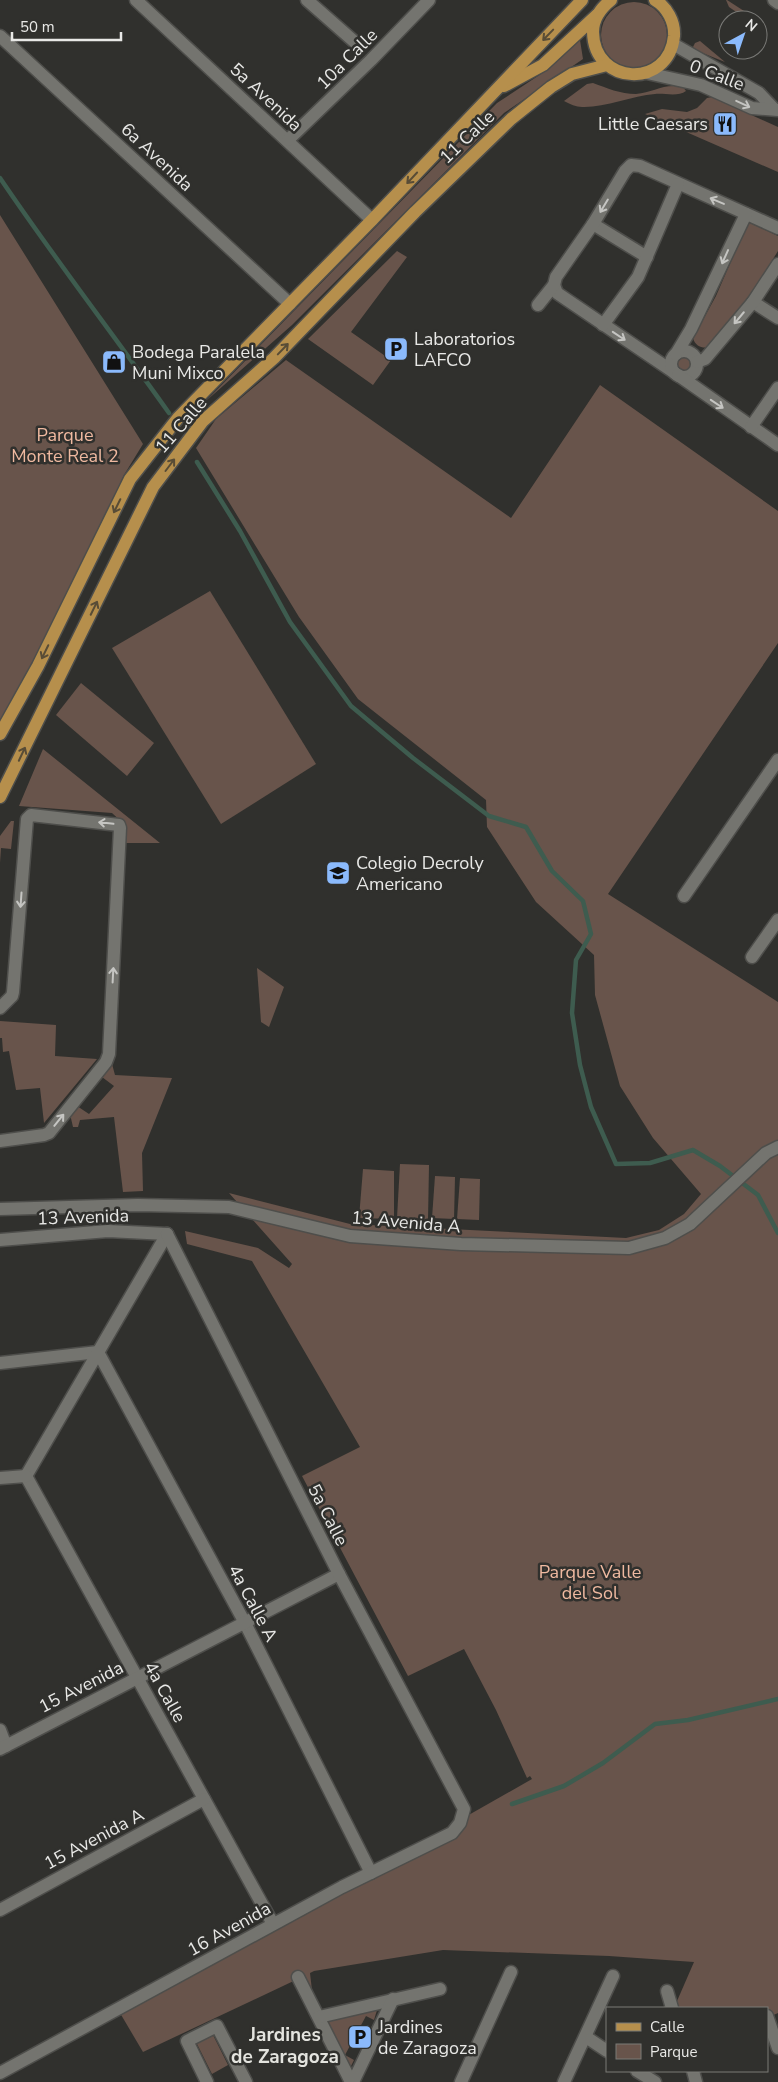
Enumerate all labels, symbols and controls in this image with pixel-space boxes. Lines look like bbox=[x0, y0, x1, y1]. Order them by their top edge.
scale bar bbox=[12, 10, 121, 42]
north arrow bbox=[718, 10, 768, 60]
text: N bbox=[741, 15, 761, 36]
text: 50 m bbox=[20, 17, 55, 37]
street label: 10a Calle bbox=[311, 23, 383, 95]
one-way arrow bbox=[542, 29, 554, 41]
street label: 0 Calle bbox=[686, 54, 748, 96]
street label: 5a Avenida bbox=[225, 57, 307, 137]
one-way arrow bbox=[735, 99, 750, 109]
street label: 11 Calle bbox=[434, 105, 500, 169]
restaurant icon: Little Caesars bbox=[712, 111, 738, 137]
place label: Little Caesars bbox=[598, 112, 708, 136]
street label: 6a Avenida bbox=[116, 117, 198, 197]
one-way arrow bbox=[406, 172, 418, 185]
one-way arrow bbox=[710, 196, 725, 206]
one-way arrow bbox=[598, 198, 608, 212]
one-way arrow bbox=[719, 249, 729, 264]
one-way arrow bbox=[734, 312, 745, 325]
place label: Laboratorios LAFCO bbox=[414, 327, 515, 372]
one-way arrow bbox=[612, 330, 626, 341]
parking icon: Laboratorios LAFCO bbox=[383, 336, 409, 362]
place label: Bodega Paralela Muni Mixco bbox=[132, 340, 265, 385]
one-way arrow bbox=[277, 343, 289, 355]
shop icon: Bodega Paralela Muni Mixco bbox=[101, 349, 127, 375]
street label: 11 Calle bbox=[150, 392, 212, 458]
one-way arrow bbox=[710, 399, 724, 409]
park label: Parque Monte Real 2 bbox=[11, 423, 119, 468]
one-way arrow bbox=[164, 459, 175, 472]
one-way arrow bbox=[111, 498, 121, 513]
one-way arrow bbox=[90, 601, 99, 616]
one-way arrow bbox=[40, 644, 49, 659]
one-way arrow bbox=[18, 747, 27, 762]
one-way arrow bbox=[98, 818, 114, 828]
place label: Colegio Decroly Americano bbox=[356, 851, 484, 896]
school or university icon: Colegio Decroly Americano bbox=[325, 860, 351, 886]
one-way arrow bbox=[16, 892, 25, 908]
one-way arrow bbox=[108, 967, 118, 983]
one-way arrow bbox=[54, 1114, 65, 1127]
street label: 13 Avenida bbox=[37, 1203, 129, 1231]
street label: 13 Avenida A bbox=[350, 1205, 462, 1239]
street label: 5a Calle bbox=[302, 1480, 354, 1550]
street label: 4a Calle A bbox=[223, 1560, 283, 1646]
park label: Parque Valle del Sol bbox=[539, 1560, 641, 1605]
street label: 15 Avenida bbox=[35, 1655, 127, 1719]
street label: 4a Calle bbox=[138, 1657, 192, 1727]
street label: 15 Avenida A bbox=[40, 1803, 148, 1875]
street label: 16 Avenida bbox=[183, 1896, 275, 1962]
legend bbox=[606, 2007, 768, 2072]
place label: Jardines de Zaragoza bbox=[377, 2015, 477, 2060]
text: Calle bbox=[650, 2017, 685, 2037]
district label: Jardines de Zaragoza bbox=[231, 2022, 339, 2070]
parking icon: Jardines de Zaragoza bbox=[347, 2024, 373, 2050]
text: Parque bbox=[650, 2042, 698, 2062]

